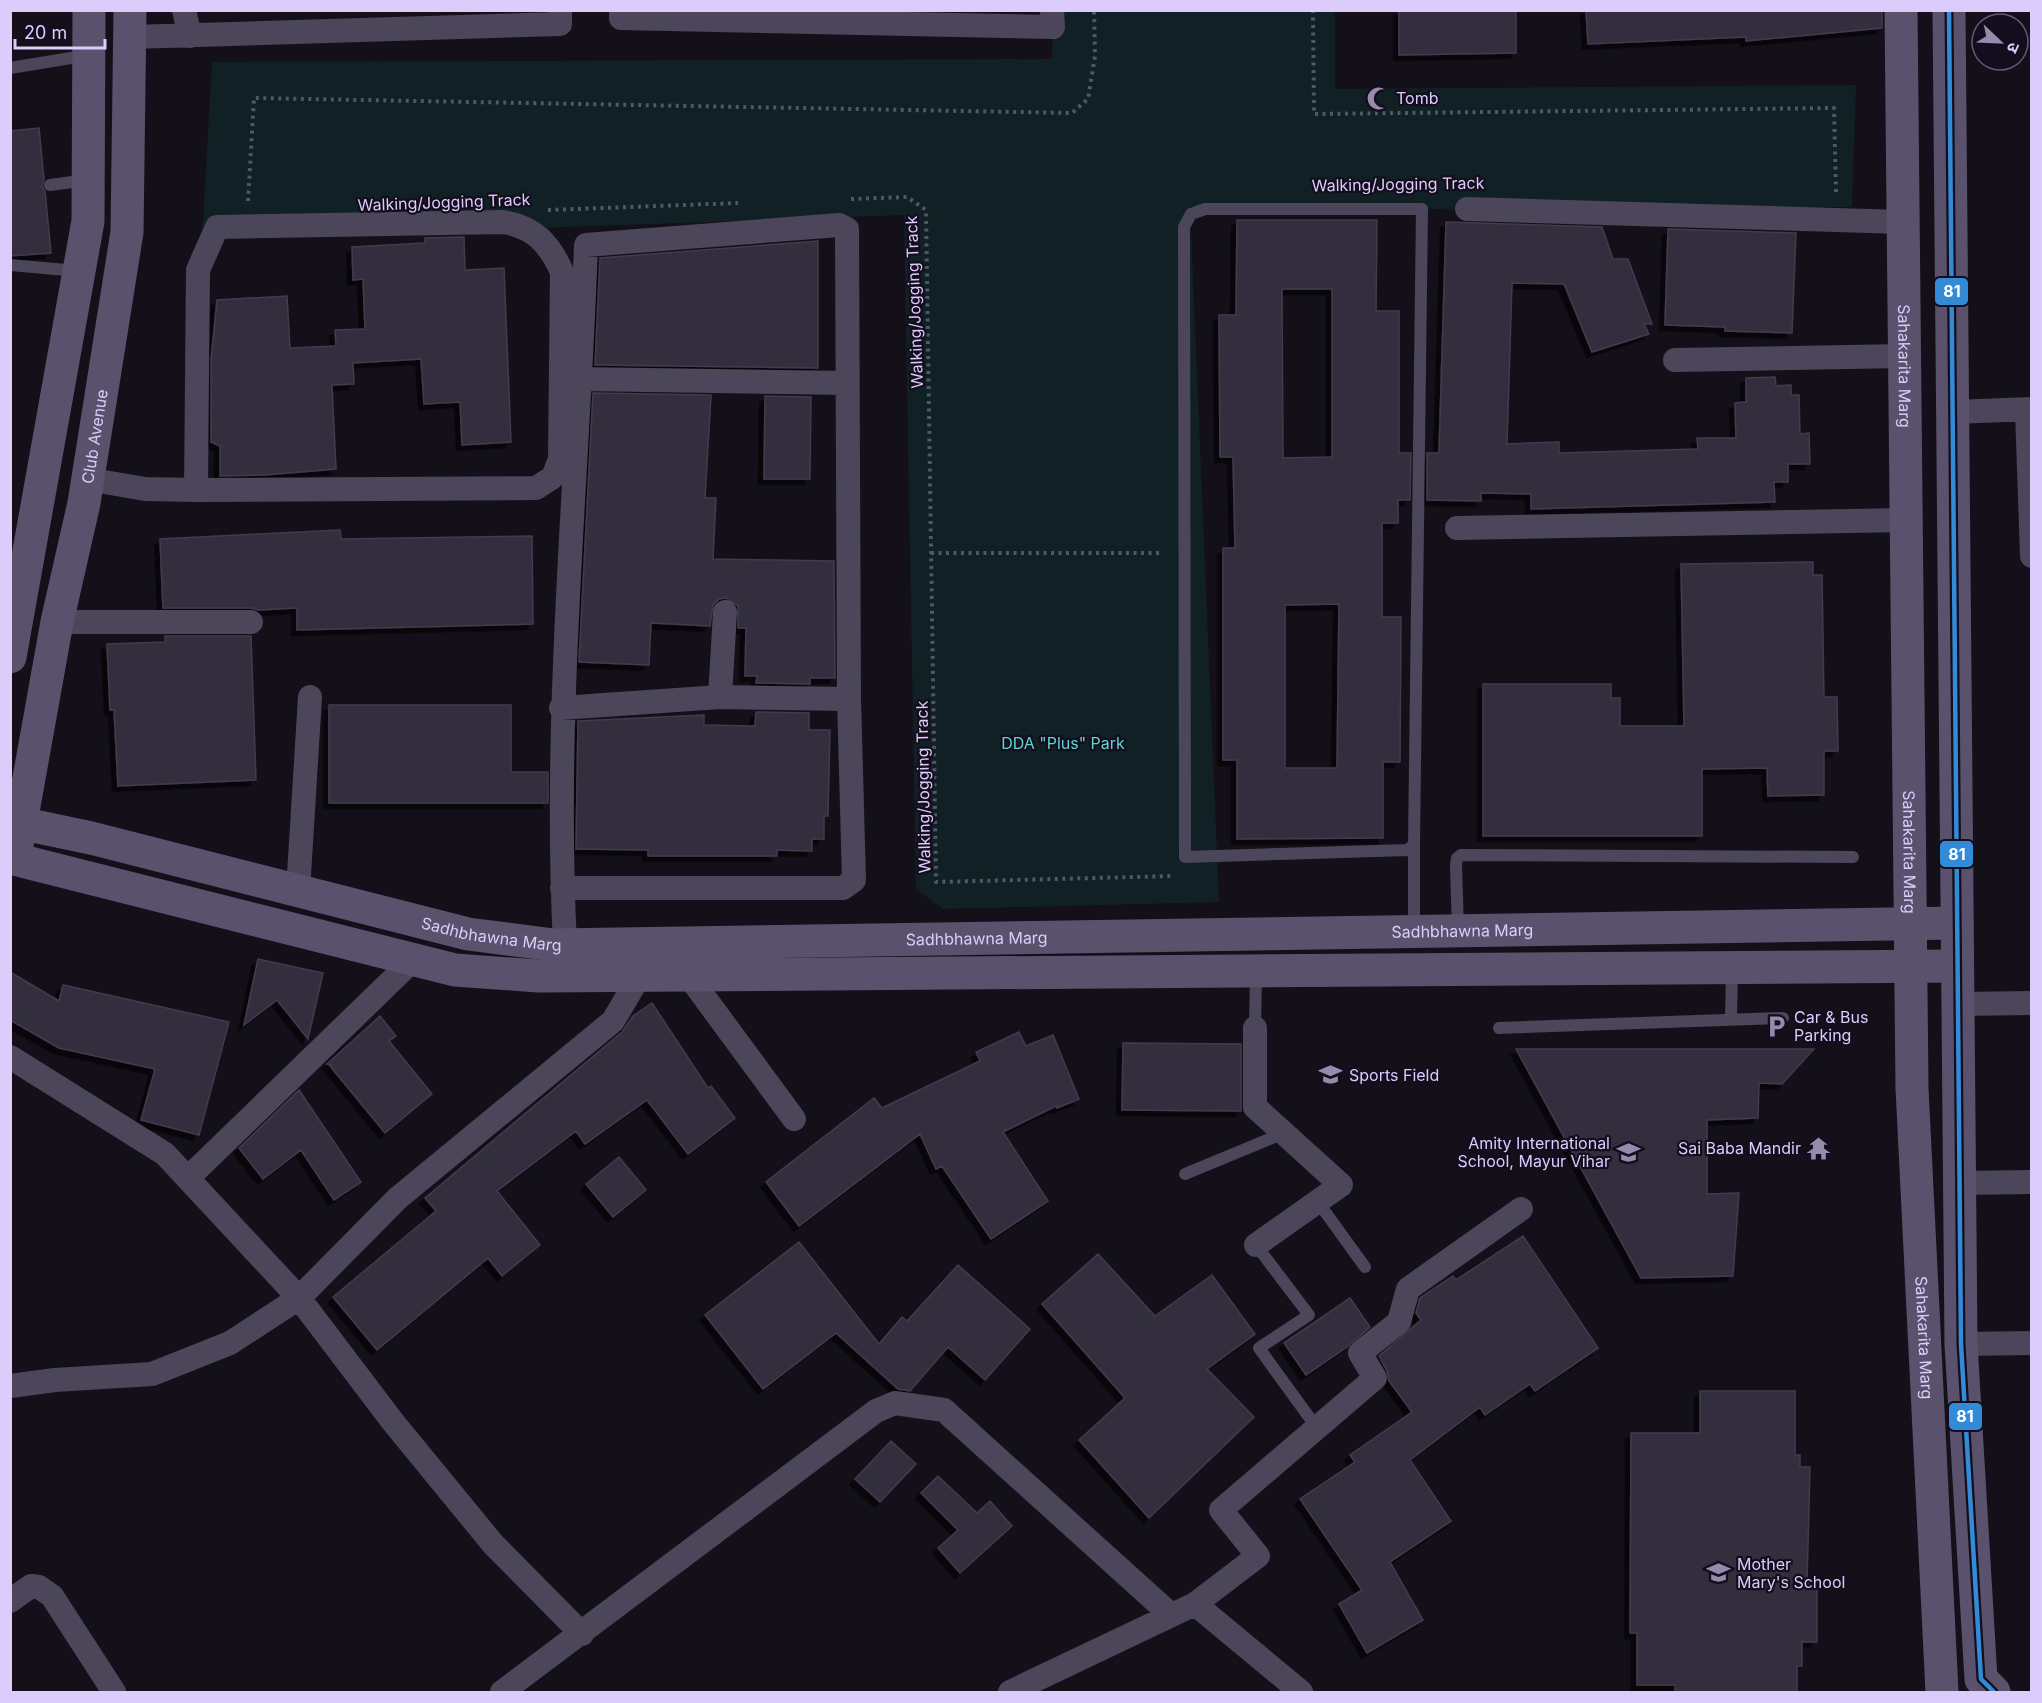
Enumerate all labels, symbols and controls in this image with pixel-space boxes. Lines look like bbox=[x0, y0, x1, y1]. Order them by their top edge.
scale bar bbox=[15, 12, 105, 50]
north arrow bbox=[1970, 12, 2030, 72]
text: 20 m bbox=[24, 22, 67, 43]
text: उ bbox=[2003, 40, 2025, 57]
mosque icon: Tomb bbox=[1365, 85, 1391, 111]
place label: Tomb bbox=[1396, 88, 1438, 108]
street label: Walking/Jogging Track bbox=[1311, 172, 1485, 196]
street label: Walking/Jogging Track bbox=[357, 189, 531, 215]
street label: Walking/Jogging Track bbox=[901, 215, 927, 389]
line badge: 81 bbox=[1934, 277, 1969, 306]
text: 81 bbox=[1943, 281, 1961, 301]
street label: Sahakarita Marg bbox=[1894, 304, 1915, 428]
street label: Club Avenue bbox=[77, 388, 112, 485]
street label: Walking/Jogging Track bbox=[911, 700, 935, 874]
park label: DDA "Plus" Park bbox=[1001, 733, 1125, 753]
street label: Sahakarita Marg bbox=[1899, 790, 1920, 914]
line badge: 81 bbox=[1939, 840, 1974, 868]
text: 81 bbox=[1948, 844, 1966, 864]
street label: Sadhbhawna Marg bbox=[419, 913, 562, 955]
street label: Sadhbhawna Marg bbox=[1391, 920, 1533, 942]
street label: Sadhbhawna Marg bbox=[905, 927, 1048, 949]
place label: Car & Bus Parking bbox=[1794, 1007, 1868, 1045]
parking icon: Car & Bus Parking bbox=[1763, 1013, 1789, 1039]
school or university icon: Sports Field bbox=[1318, 1062, 1344, 1088]
place label: Sports Field bbox=[1349, 1065, 1439, 1085]
place label: Amity International School, Mayur Vihar bbox=[1457, 1133, 1610, 1171]
temple icon: Sai Baba Mandir bbox=[1806, 1135, 1832, 1161]
place label: Sai Baba Mandir bbox=[1678, 1138, 1801, 1158]
school or university icon: Amity International School, Mayur Vihar bbox=[1615, 1139, 1641, 1165]
street label: Sahakarita Marg bbox=[1911, 1275, 1937, 1400]
line badge: 81 bbox=[1948, 1402, 1983, 1431]
text: 81 bbox=[1956, 1406, 1974, 1426]
place label: Mother Mary's School bbox=[1737, 1554, 1845, 1592]
school or university icon: Mother Mary's School bbox=[1706, 1560, 1732, 1586]

